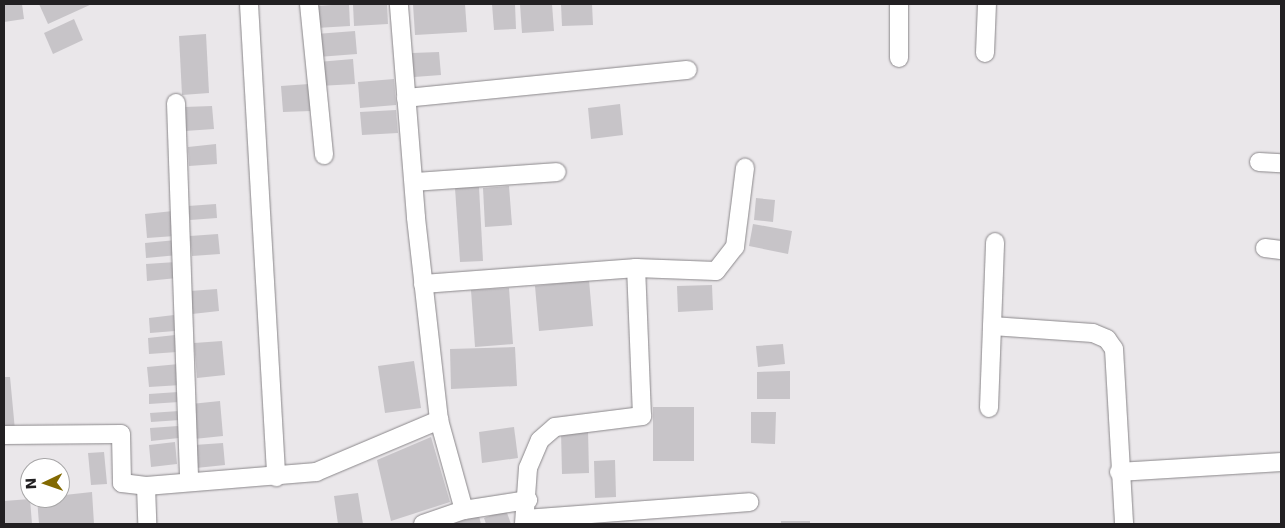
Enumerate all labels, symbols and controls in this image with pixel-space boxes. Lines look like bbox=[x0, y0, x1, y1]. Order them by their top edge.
north arrow bbox=[20, 458, 70, 508]
text: N bbox=[23, 477, 39, 490]

